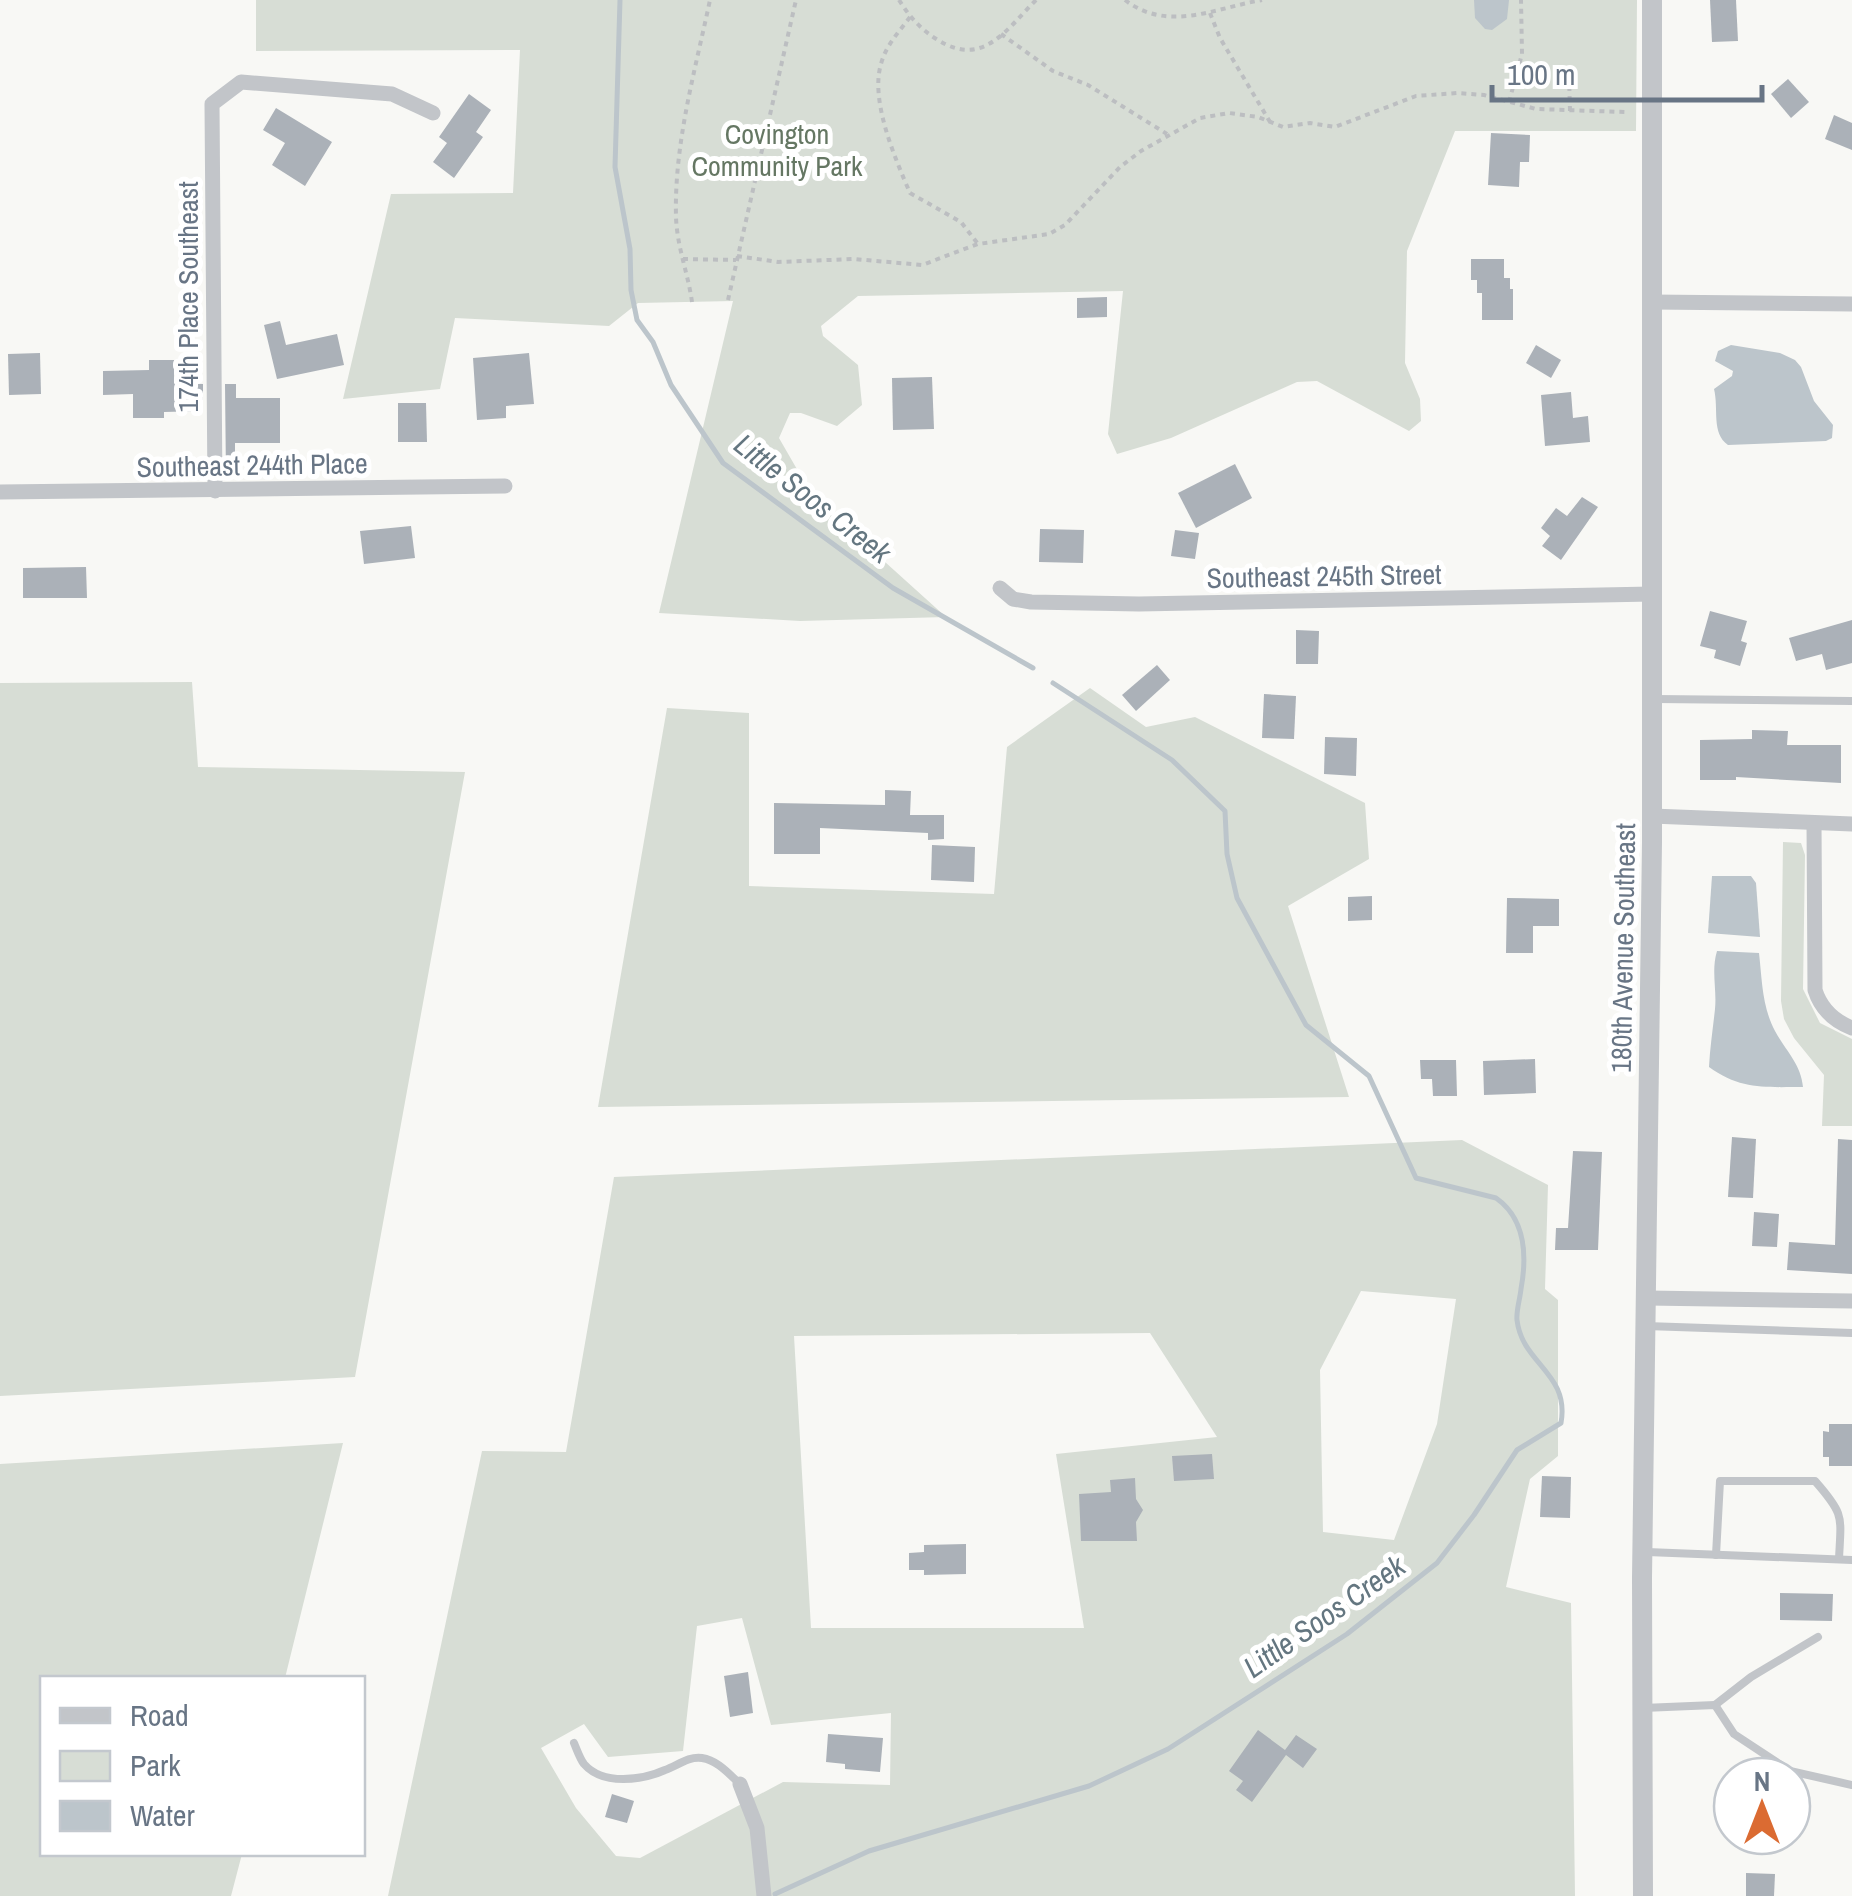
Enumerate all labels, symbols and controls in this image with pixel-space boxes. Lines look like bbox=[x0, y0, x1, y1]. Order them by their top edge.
scale bar bbox=[1492, 40, 1762, 102]
text: 100 m bbox=[1507, 54, 1575, 94]
park label: Covington Community Park bbox=[692, 115, 863, 185]
street label: 174th Place Southeast bbox=[169, 181, 207, 413]
water label: Little Soos Creek bbox=[726, 424, 901, 573]
street label: Southeast 244th Place bbox=[136, 444, 368, 486]
street label: Southeast 245th Street bbox=[1206, 555, 1442, 597]
street label: 180th Avenue Southeast bbox=[1602, 823, 1644, 1073]
water label: Little Soos Creek bbox=[1235, 1545, 1414, 1687]
legend bbox=[40, 1676, 365, 1856]
text: Road bbox=[130, 1695, 189, 1735]
text: Park bbox=[130, 1745, 181, 1785]
north arrow bbox=[1712, 1756, 1812, 1856]
text: N bbox=[1754, 1762, 1770, 1800]
text: Water bbox=[130, 1795, 196, 1835]

